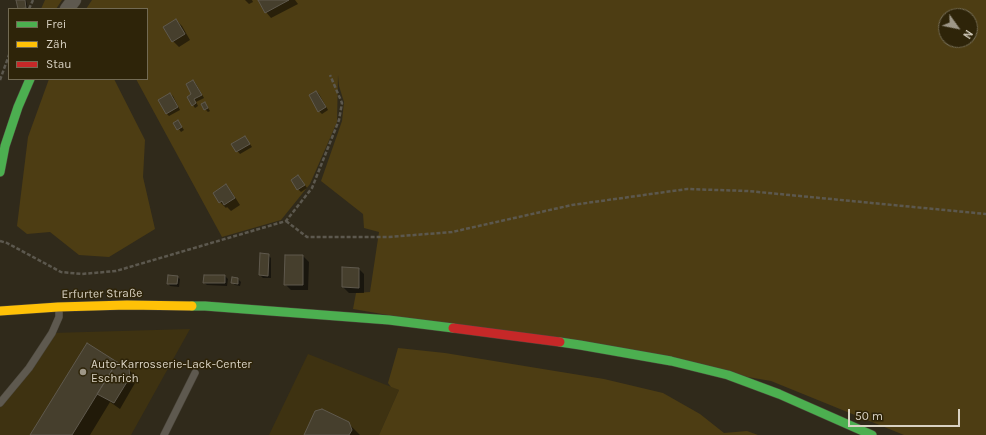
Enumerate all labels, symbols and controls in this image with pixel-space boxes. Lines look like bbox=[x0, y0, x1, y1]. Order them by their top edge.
legend bbox=[8, 8, 148, 80]
north arrow bbox=[938, 8, 978, 48]
text: Frei bbox=[46, 17, 66, 31]
text: N bbox=[960, 27, 975, 41]
text: Zäh bbox=[46, 37, 67, 51]
text: Stau bbox=[46, 57, 72, 71]
street label: Erfurter Straße bbox=[61, 286, 143, 302]
place label: Auto-Karrosserie-Lack-Center Eschrich bbox=[91, 358, 252, 386]
marker: Auto-Karrosserie-Lack-Center Eschrich bbox=[78, 367, 88, 377]
scale bar bbox=[850, 401, 962, 427]
text: 50 m bbox=[855, 409, 883, 423]

